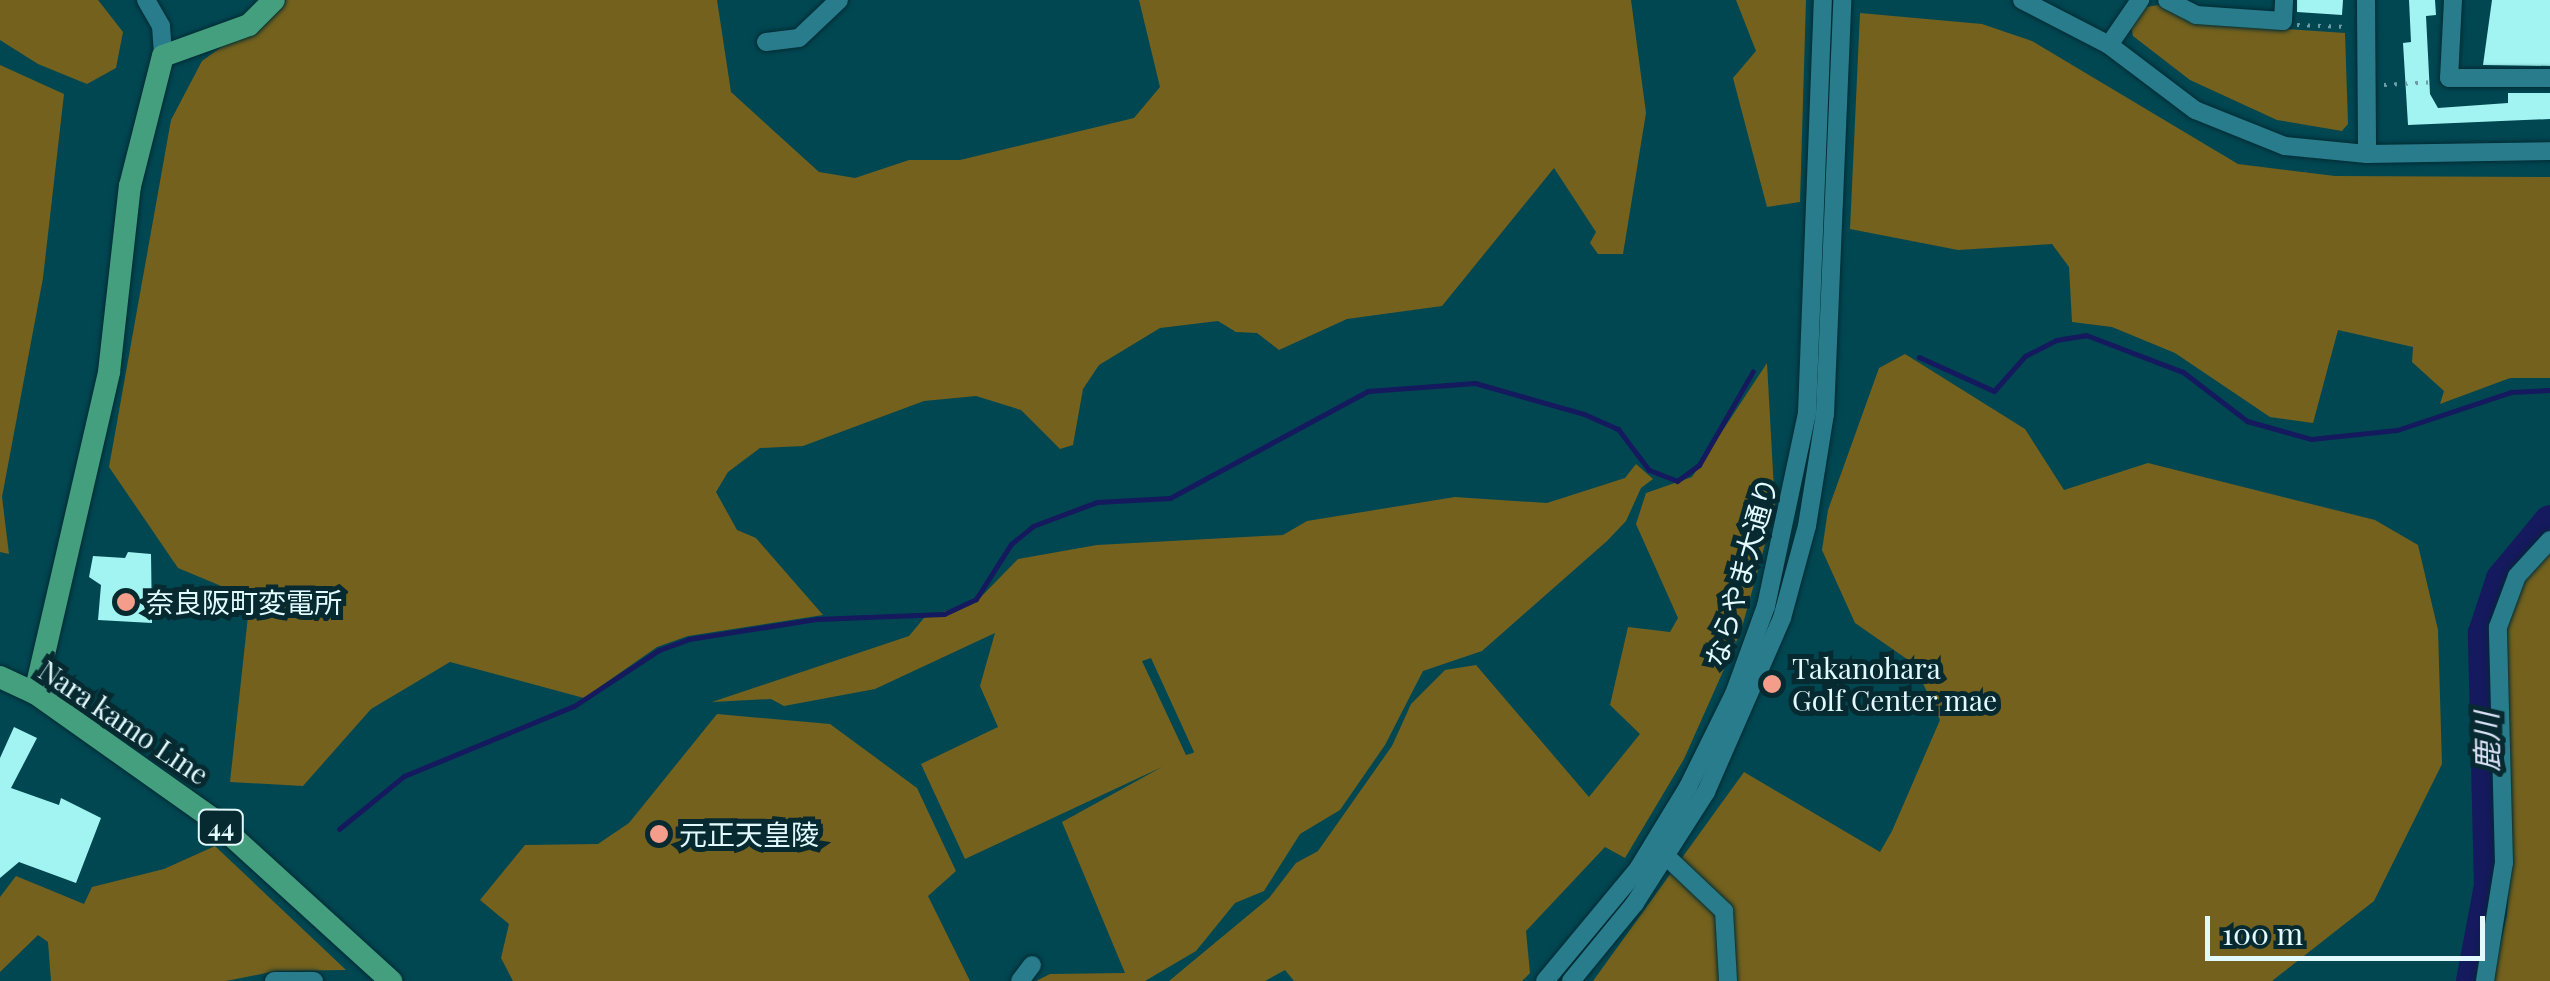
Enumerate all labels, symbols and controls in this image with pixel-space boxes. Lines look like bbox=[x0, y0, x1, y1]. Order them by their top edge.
street label: ならやま大通り bbox=[1698, 473, 1784, 671]
place label: 奈良阪町変電所 bbox=[146, 585, 342, 619]
marker: 奈良阪町変電所 bbox=[115, 591, 137, 613]
place label: Takanohara Golf Center mae bbox=[1792, 651, 1998, 717]
street label: Nara kamo Line bbox=[32, 653, 216, 791]
marker: Takanohara Golf Center mae bbox=[1761, 673, 1783, 695]
water label: 鹿川 bbox=[2467, 712, 2505, 772]
road number: 44 bbox=[196, 807, 246, 847]
place label: 元正天皇陵 bbox=[679, 817, 819, 851]
marker: 元正天皇陵 bbox=[648, 823, 670, 845]
scale bar bbox=[2210, 896, 2490, 958]
text: 100 m bbox=[2222, 913, 2303, 953]

